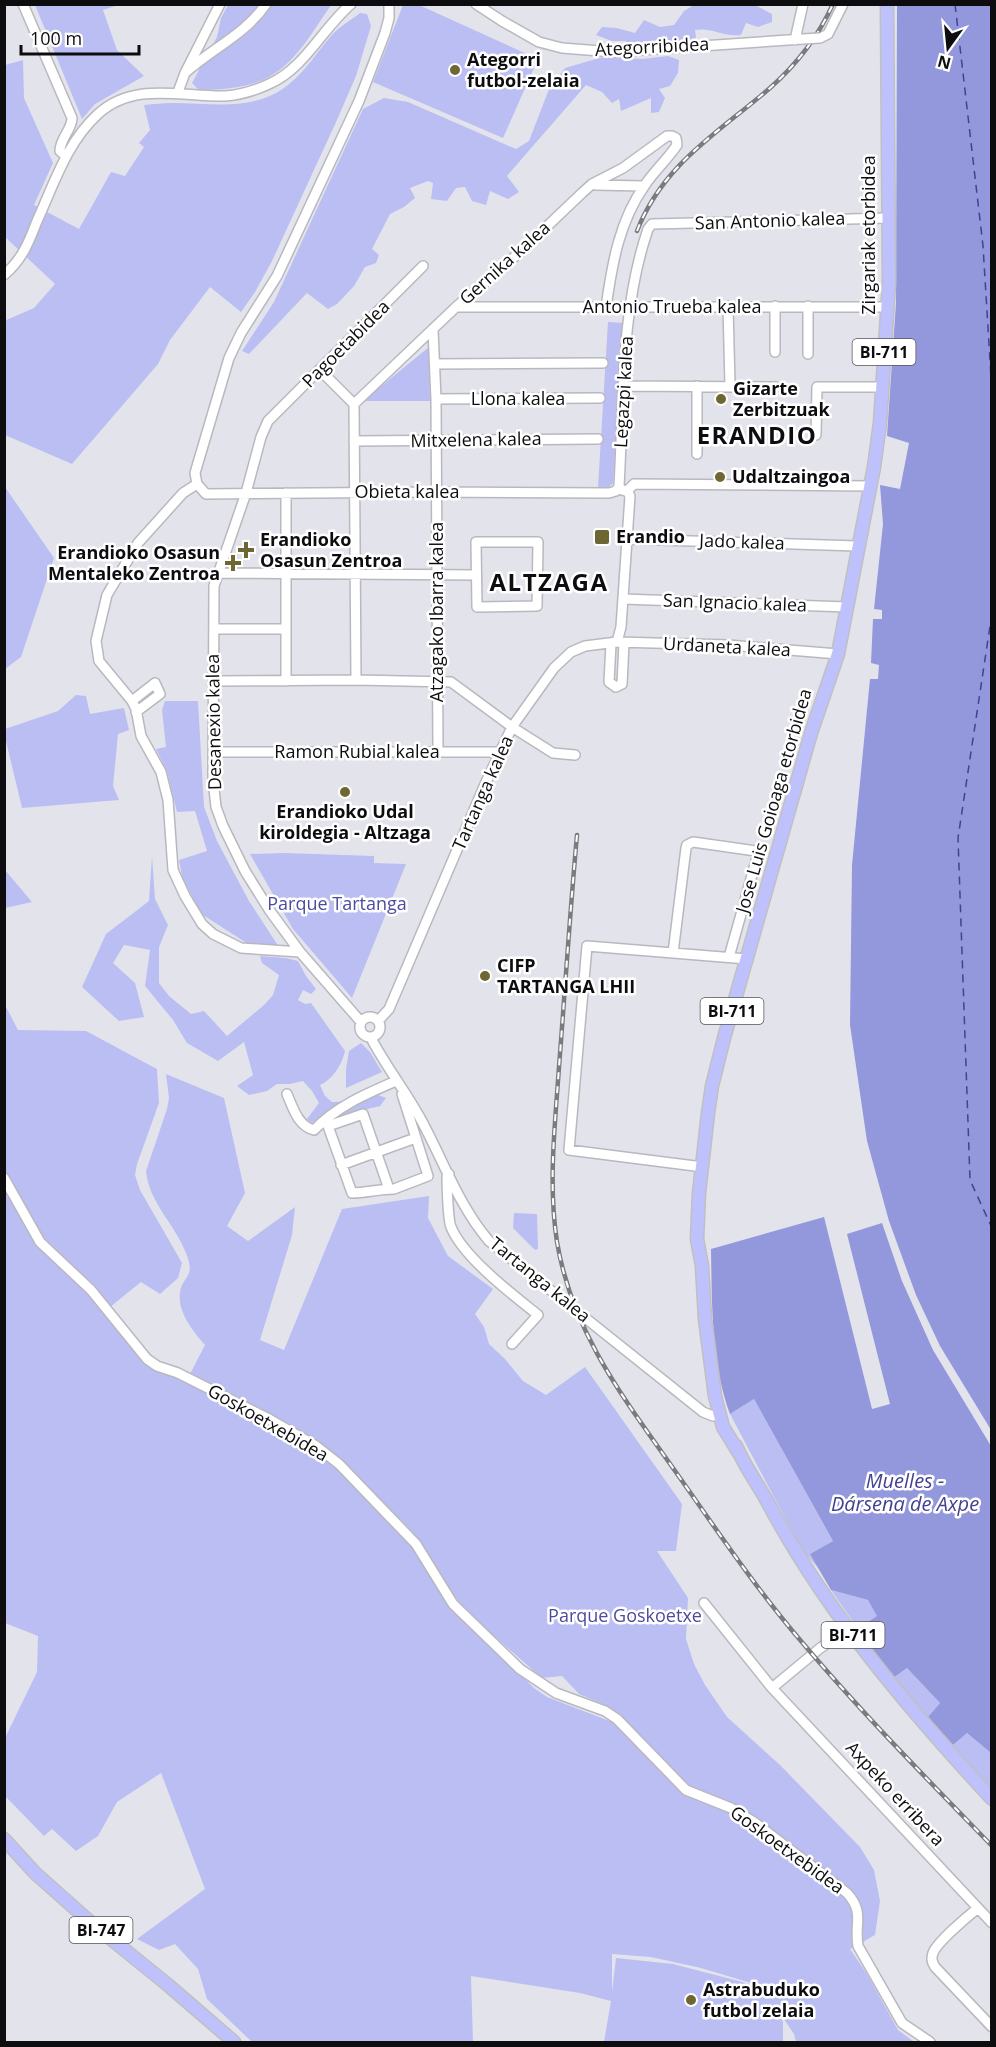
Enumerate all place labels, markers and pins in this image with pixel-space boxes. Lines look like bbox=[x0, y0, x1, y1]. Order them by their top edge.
place label: Ategorri futbol-zelaia bbox=[467, 47, 580, 92]
marker: Ategorri futbol-zelaia bbox=[448, 63, 462, 77]
place label: Gizarte Zerbitzuak bbox=[733, 376, 830, 421]
marker: Gizarte Zerbitzuak bbox=[714, 392, 728, 406]
place label: Udaltzaingoa bbox=[732, 464, 850, 488]
marker: Udaltzaingoa bbox=[713, 470, 727, 484]
place label: Erandio bbox=[616, 524, 685, 548]
place label: Erandioko Osasun Zentroa bbox=[260, 527, 402, 572]
marker: Erandio bbox=[593, 528, 611, 546]
place label: Erandioko Osasun Mentaleko Zentroa bbox=[48, 540, 220, 585]
marker: Erandioko Osasun Zentroa bbox=[237, 541, 255, 559]
marker: Erandioko Osasun Mentaleko Zentroa bbox=[224, 554, 242, 572]
marker: Erandioko Udal kiroldegia - Altzaga bbox=[338, 785, 352, 799]
place label: Erandioko Udal kiroldegia - Altzaga bbox=[259, 799, 431, 844]
place label: CIFP TARTANGA LHII bbox=[497, 953, 635, 998]
marker: CIFP TARTANGA LHII bbox=[478, 969, 492, 983]
place label: Astrabuduko futbol zelaia bbox=[703, 1977, 820, 2022]
marker: Astrabuduko futbol zelaia bbox=[684, 1993, 698, 2007]

